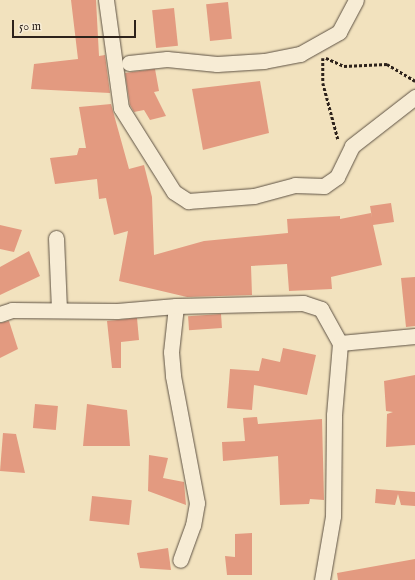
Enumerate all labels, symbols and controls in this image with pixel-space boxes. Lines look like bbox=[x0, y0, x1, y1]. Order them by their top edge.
scale bar bbox=[14, 12, 138, 38]
text: 50 m bbox=[19, 19, 41, 34]

